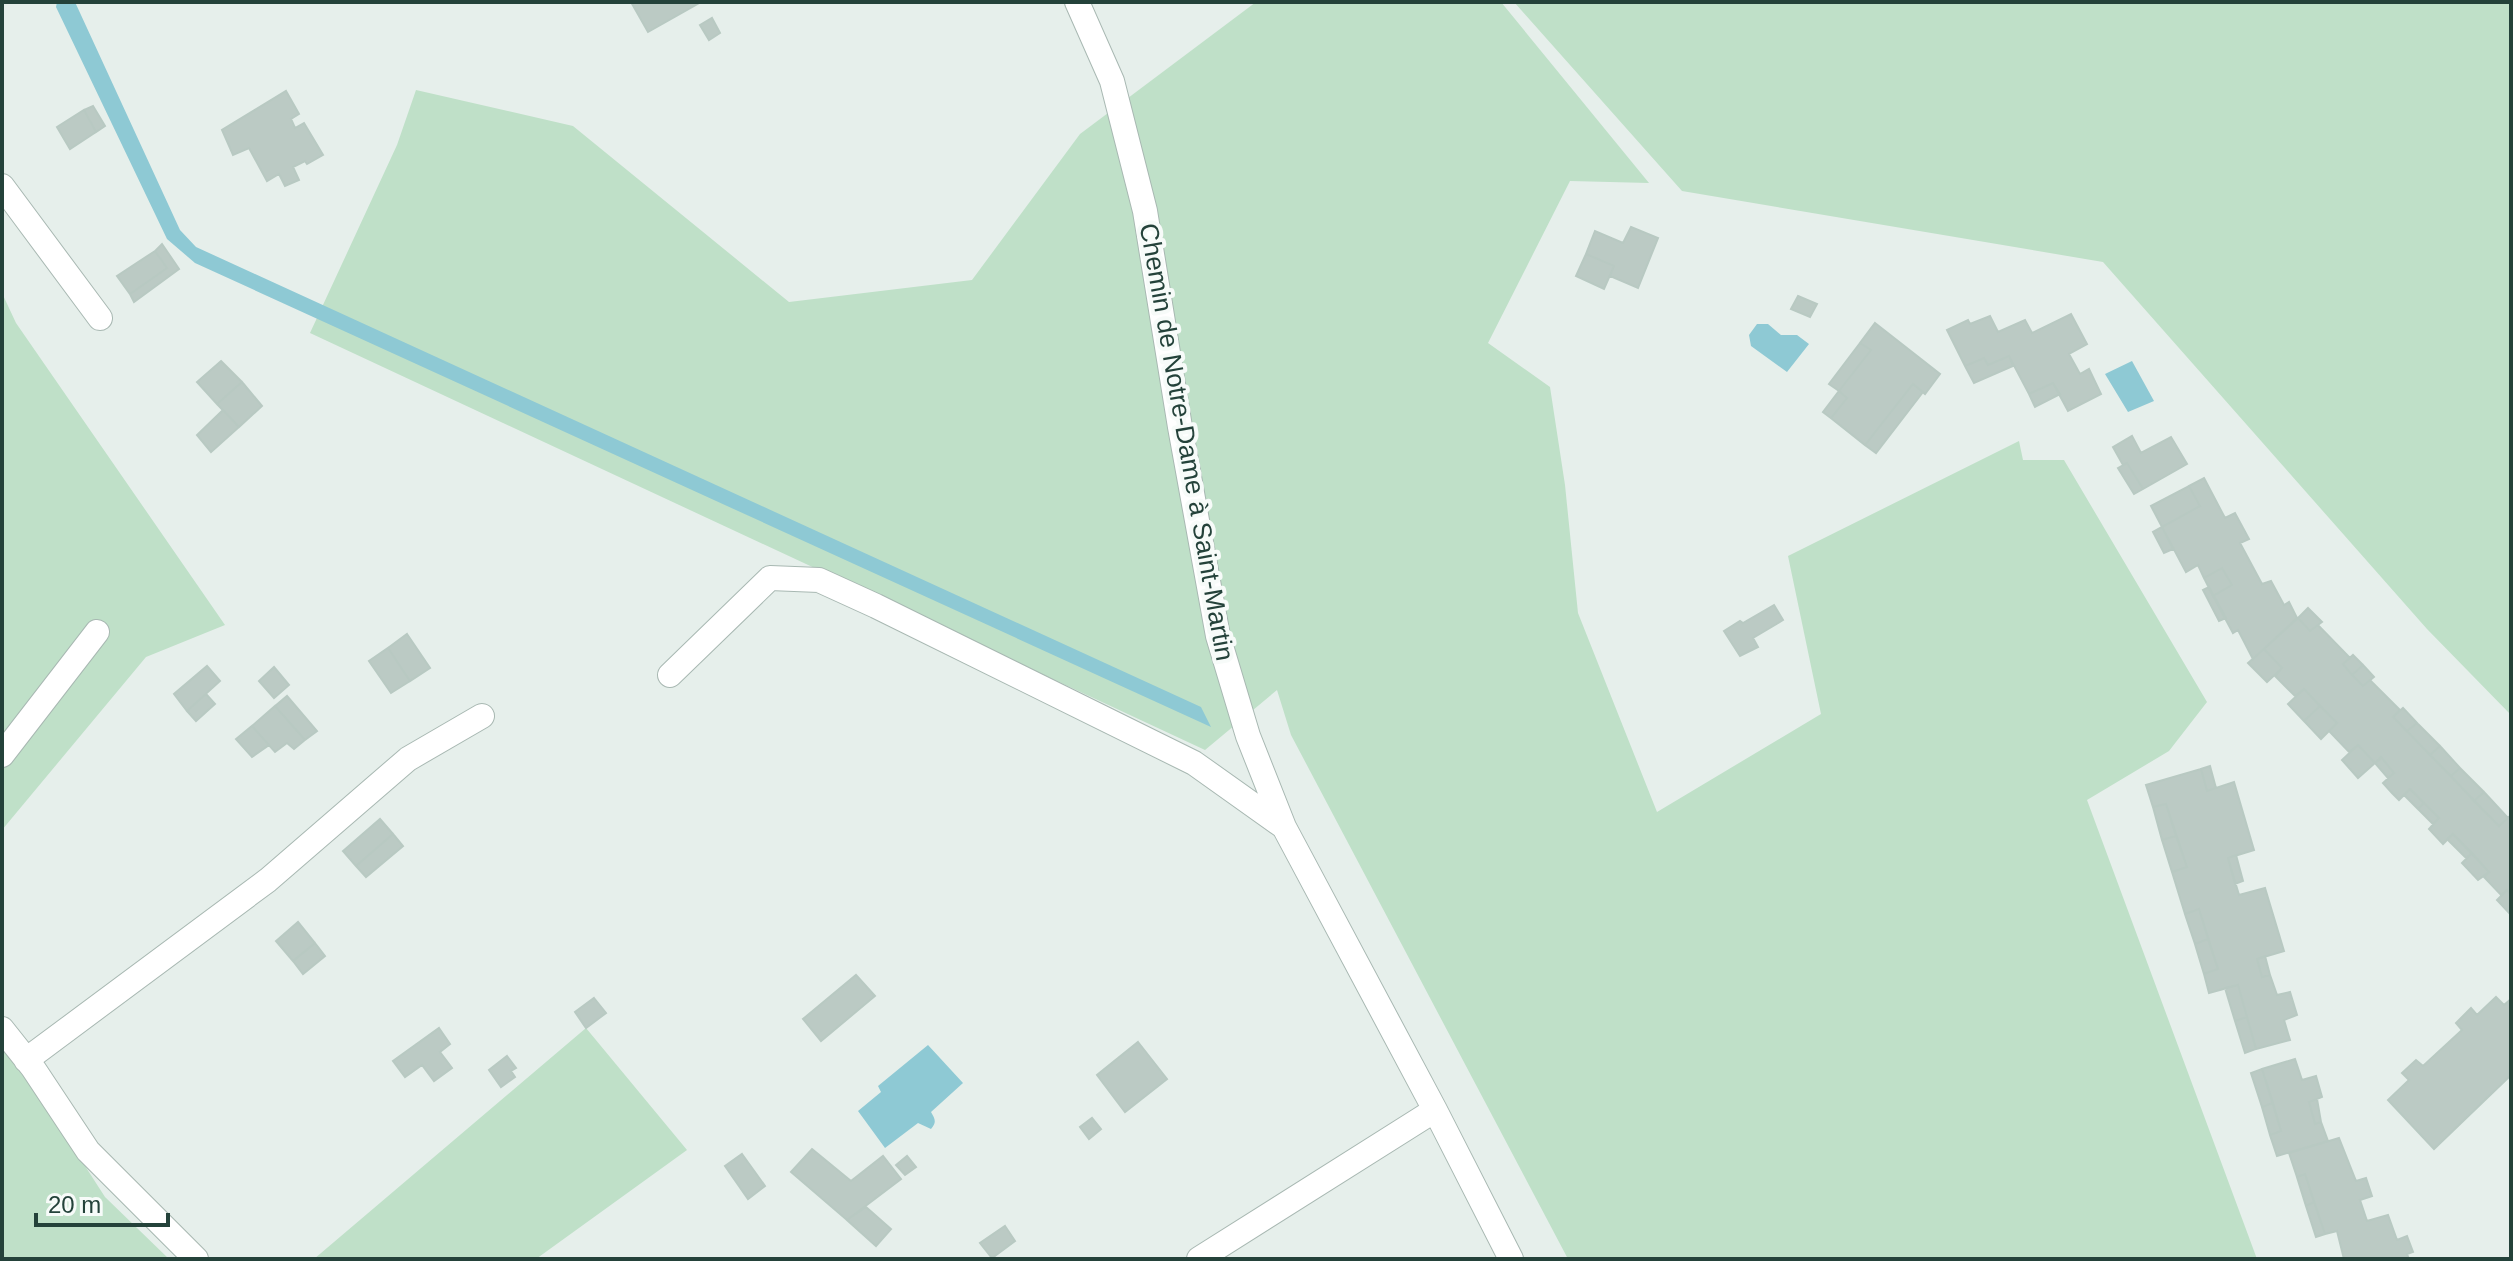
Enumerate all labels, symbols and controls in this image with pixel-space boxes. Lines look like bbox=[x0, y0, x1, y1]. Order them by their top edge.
street label: Chemin de Notre-Dame à Saint-Martin bbox=[1134, 221, 1240, 663]
scale bar bbox=[36, 1177, 168, 1227]
text: 20 m bbox=[48, 1191, 101, 1218]

